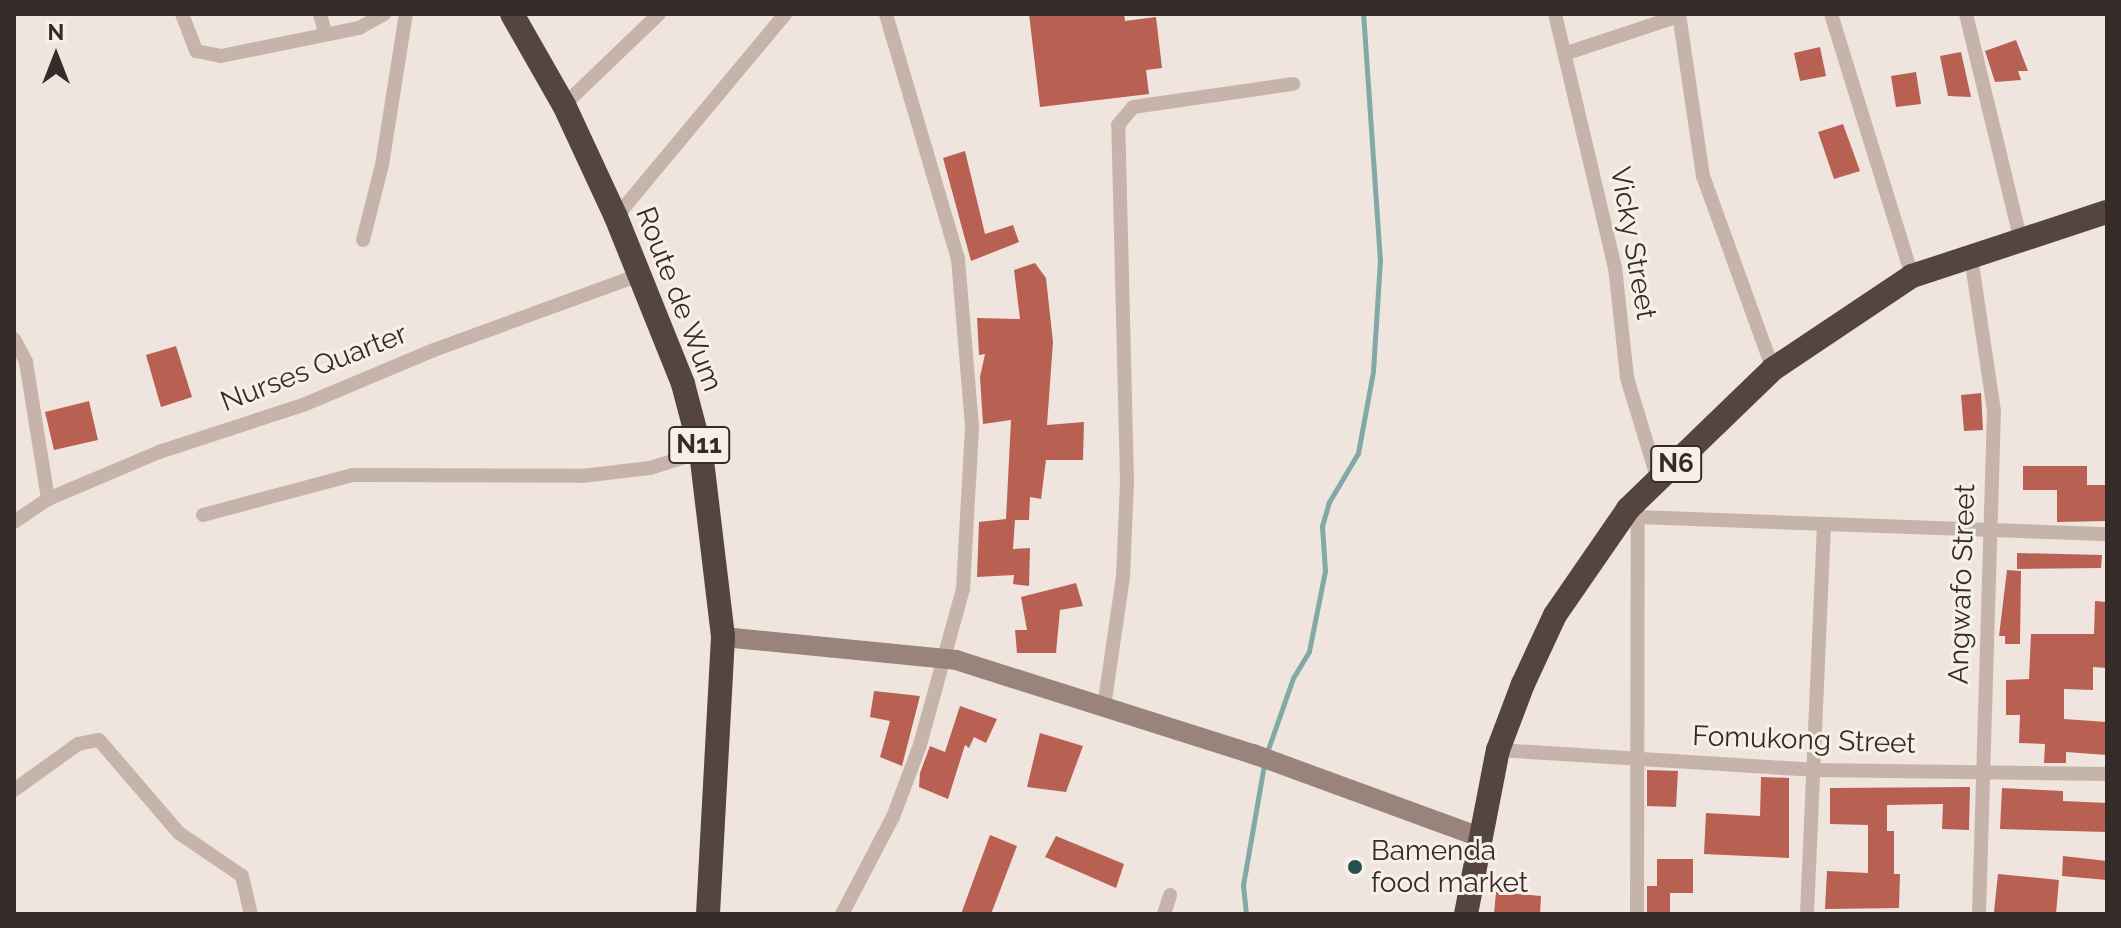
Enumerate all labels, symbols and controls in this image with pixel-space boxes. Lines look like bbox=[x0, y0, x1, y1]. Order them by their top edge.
north arrow bbox=[16, 16, 96, 96]
text: N bbox=[48, 19, 64, 45]
street label: Vicky Street bbox=[1603, 164, 1663, 322]
street label: Route de Wum bbox=[628, 202, 730, 396]
street label: Nurses Quarter bbox=[216, 317, 412, 419]
road number: N11 bbox=[667, 423, 731, 467]
road number: N6 bbox=[1650, 442, 1702, 486]
street label: Angwafo Street bbox=[1942, 483, 1982, 685]
street label: Fomukong Street bbox=[1692, 719, 1916, 761]
place label: Bamenda food market bbox=[1371, 834, 1528, 900]
marker: Bamenda food market bbox=[1346, 858, 1364, 876]

